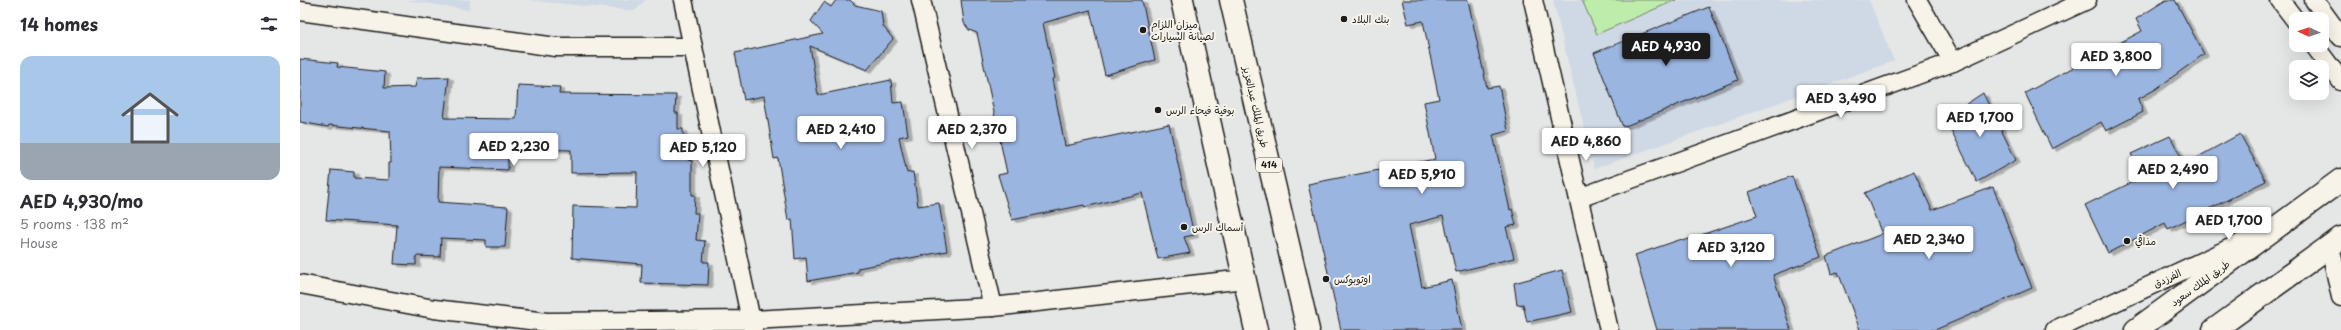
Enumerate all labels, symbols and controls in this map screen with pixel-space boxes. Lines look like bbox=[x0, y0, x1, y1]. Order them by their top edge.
text: 14 homes bbox=[20, 11, 98, 37]
place label: بنك البلاد bbox=[1352, 11, 1389, 26]
north arrow bbox=[2289, 12, 2329, 52]
map controls bbox=[2289, 12, 2329, 100]
icon: filters bbox=[258, 13, 280, 35]
marker: بنك البلاد bbox=[1339, 14, 1349, 24]
place label: ميزان اللزام لصيانة السيارات bbox=[1151, 16, 1214, 43]
marker: ميزان اللزام لصيانة السيارات bbox=[1138, 25, 1148, 35]
pin: AED 4,930 bbox=[1620, 33, 1712, 67]
text: AED 4,930 bbox=[1631, 36, 1701, 55]
pin: AED 3,800 bbox=[2070, 43, 2162, 77]
text: AED 3,800 bbox=[2080, 46, 2152, 65]
button: layers bbox=[2289, 60, 2329, 100]
street label: طريق الملك عبدالعزيز bbox=[1240, 64, 1273, 149]
icon: home bbox=[114, 82, 186, 154]
pin: AED 3,490 bbox=[1795, 85, 1887, 119]
text: AED 3,490 bbox=[1806, 88, 1876, 107]
place label: بوفية فيحاء الرس bbox=[1166, 102, 1235, 117]
pin: AED 1,700 bbox=[1934, 104, 2026, 138]
marker: بوفية فيحاء الرس bbox=[1153, 105, 1163, 115]
text: AED 1,700 bbox=[1946, 107, 2014, 126]
pin: AED 2,410 bbox=[795, 116, 887, 150]
pin: AED 2,370 bbox=[926, 116, 1018, 150]
text: AED 2,410 bbox=[806, 119, 876, 138]
text: AED 2,370 bbox=[937, 119, 1007, 138]
pin: AED 4,860 bbox=[1540, 128, 1632, 162]
text: AED 4,860 bbox=[1551, 131, 1621, 150]
pin: AED 2,230 bbox=[468, 133, 560, 167]
pin: AED 5,120 bbox=[657, 134, 749, 168]
text: AED 2,230 bbox=[478, 136, 550, 155]
text: AED 5,120 bbox=[669, 137, 737, 156]
pin: AED 2,490 bbox=[2127, 156, 2219, 190]
road number: 414 bbox=[1256, 158, 1282, 172]
text: AED 2,490 bbox=[2137, 159, 2209, 178]
pin: AED 5,910 bbox=[1376, 161, 1468, 195]
text: AED 5,910 bbox=[1388, 164, 1456, 183]
text: AED 4,930/mo bbox=[20, 188, 143, 214]
pin: AED 1,700 bbox=[2183, 207, 2275, 241]
text: AED 1,700 bbox=[2195, 210, 2263, 229]
text: 5 rooms · 138 m² bbox=[20, 214, 129, 233]
place label: أسماك الرس bbox=[1192, 219, 1244, 234]
marker: أسماك الرس bbox=[1179, 222, 1189, 232]
pin: AED 2,340 bbox=[1883, 226, 1975, 260]
text: AED 2,340 bbox=[1893, 229, 1965, 248]
text: House bbox=[20, 233, 58, 252]
place label: مذاقي bbox=[2135, 233, 2156, 249]
pin: AED 3,120 bbox=[1685, 234, 1777, 268]
marker: مذاقي bbox=[2122, 236, 2132, 246]
text: AED 3,120 bbox=[1697, 237, 1765, 256]
street label: طريق الملك سعود bbox=[2167, 256, 2233, 310]
street label: الفرزدق bbox=[2150, 265, 2183, 291]
place label: اوتوبوكس bbox=[1334, 271, 1371, 286]
marker: اوتوبوكس bbox=[1321, 274, 1331, 284]

